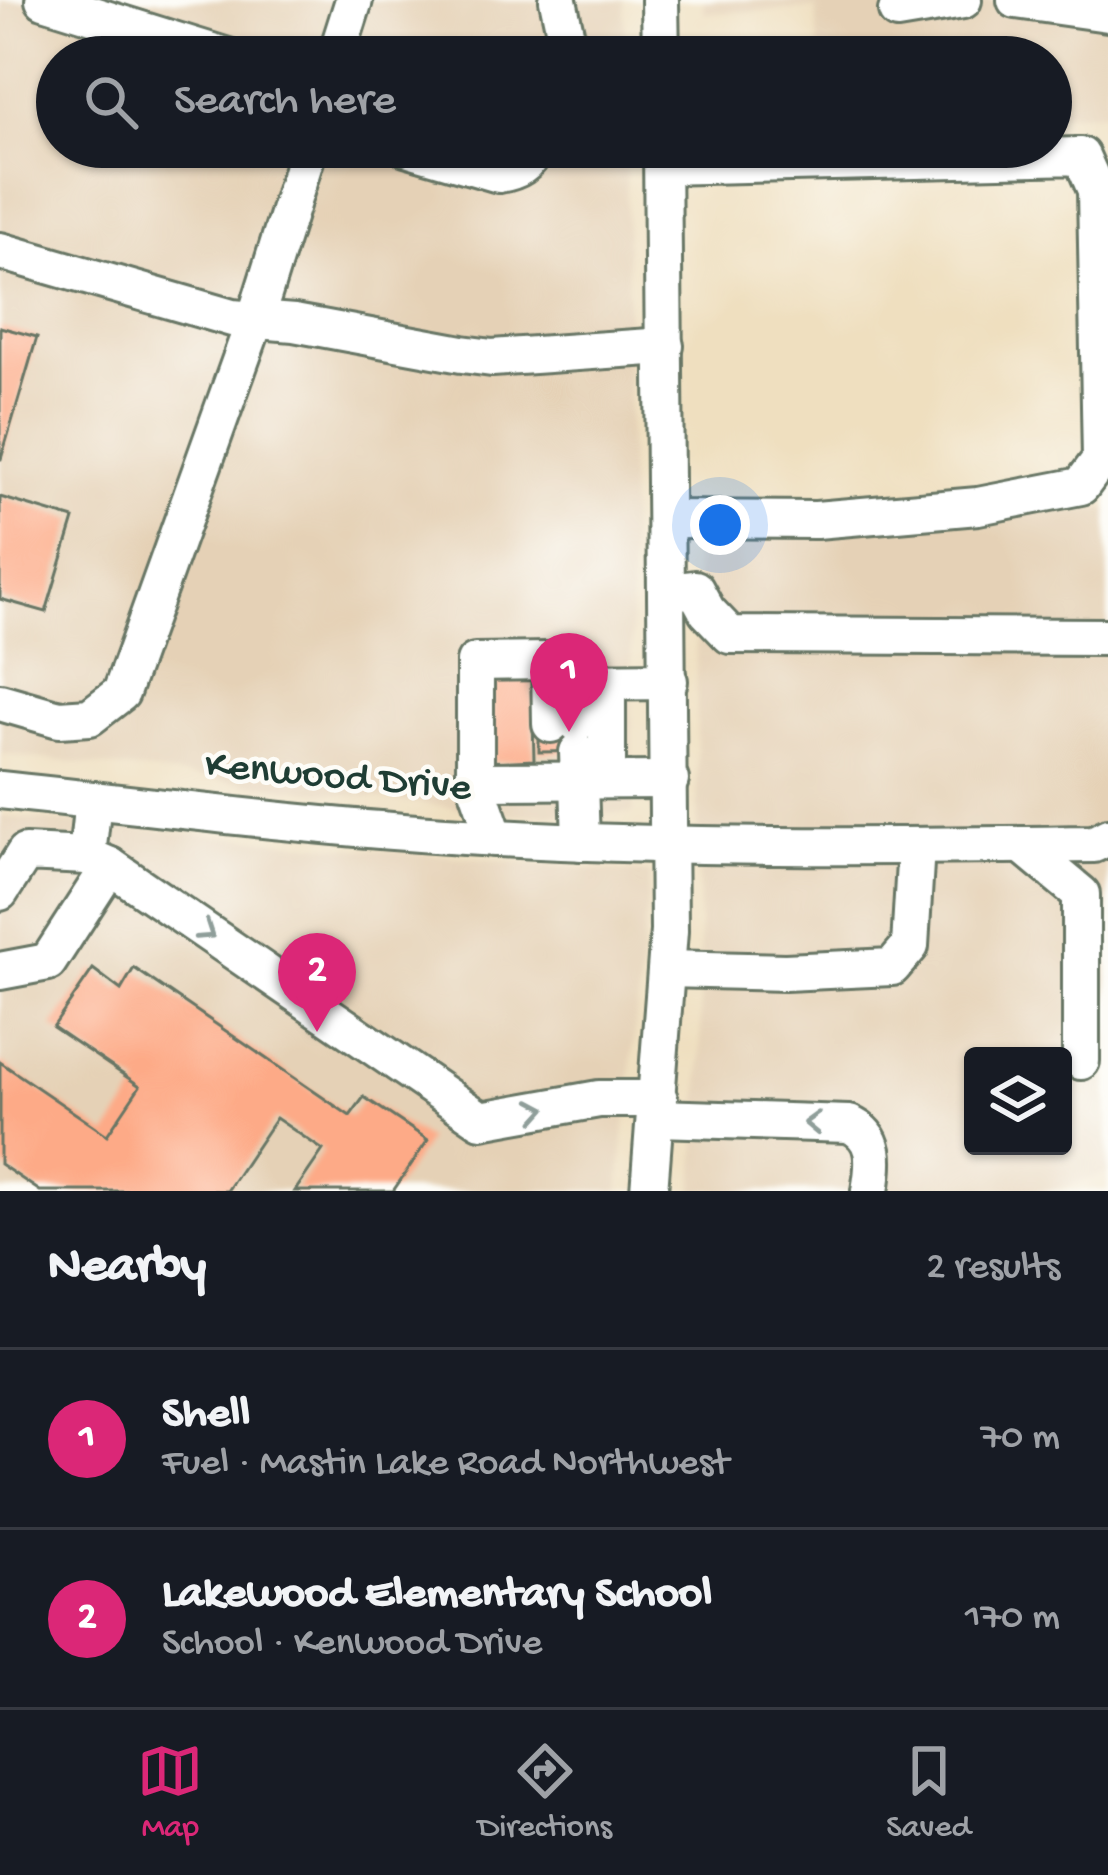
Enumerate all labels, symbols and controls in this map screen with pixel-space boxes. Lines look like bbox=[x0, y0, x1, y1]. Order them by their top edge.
search box bbox=[36, 36, 1072, 168]
icon: search bbox=[78, 69, 144, 135]
text: Search here bbox=[174, 76, 396, 129]
your location bbox=[690, 495, 750, 555]
pin: 1 bbox=[530, 633, 608, 732]
street label: Kenwood Drive bbox=[203, 743, 474, 815]
one-way arrow bbox=[193, 918, 215, 940]
pin: 2 bbox=[278, 933, 356, 1032]
map controls bbox=[964, 1047, 1072, 1155]
button: layers bbox=[964, 1047, 1072, 1155]
one-way arrow bbox=[527, 1098, 547, 1123]
one-way arrow bbox=[802, 1110, 821, 1136]
text: Nearby bbox=[48, 1239, 206, 1299]
text: 2 results bbox=[926, 1246, 1060, 1292]
text: Shell bbox=[162, 1389, 250, 1442]
text: 1 bbox=[79, 1416, 95, 1462]
text: 70 m bbox=[981, 1416, 1060, 1462]
text: Fuel · Mastin Lake Road Northwest bbox=[162, 1442, 729, 1488]
text: Lakewood Elementary School bbox=[162, 1569, 712, 1622]
text: 2 bbox=[77, 1596, 97, 1642]
text: 170 m bbox=[965, 1596, 1060, 1642]
text: School · Kenwood Drive bbox=[162, 1622, 542, 1668]
tab: Map bbox=[137, 1738, 203, 1848]
tab: Directions bbox=[478, 1738, 612, 1848]
tab: Saved bbox=[886, 1738, 971, 1848]

